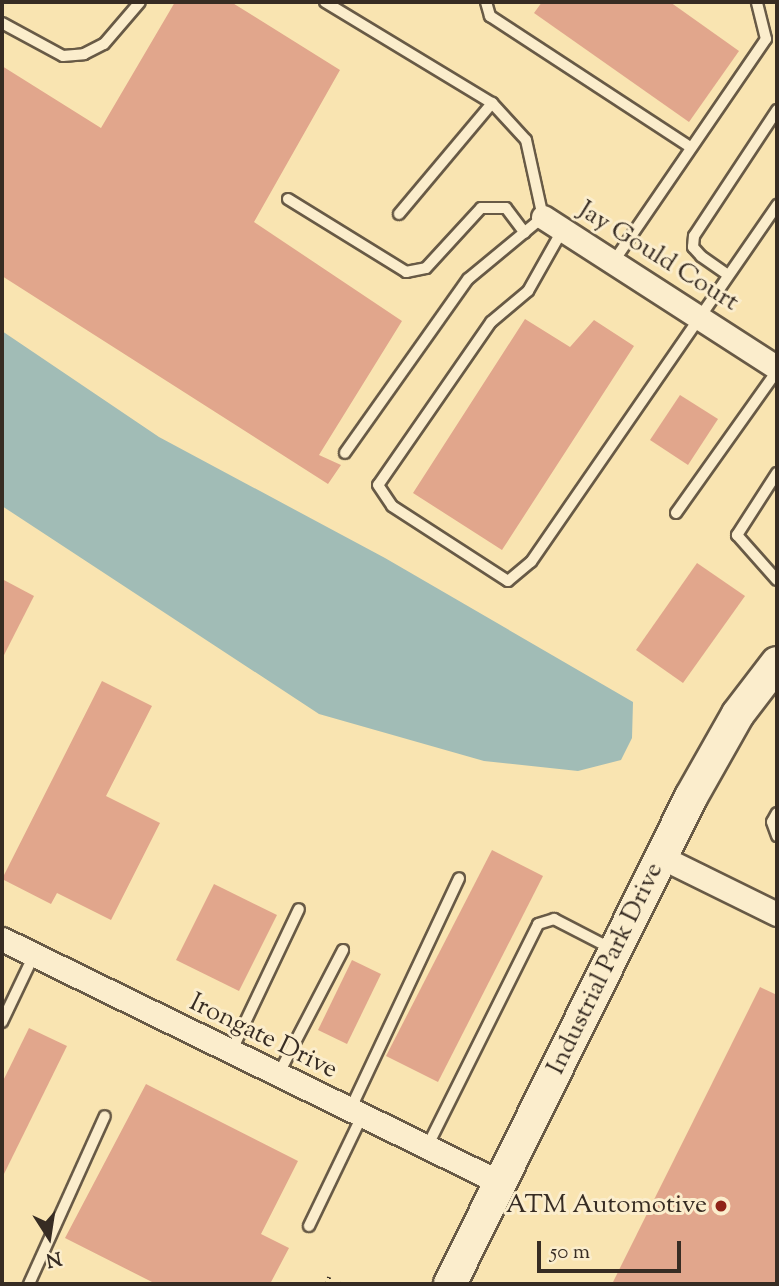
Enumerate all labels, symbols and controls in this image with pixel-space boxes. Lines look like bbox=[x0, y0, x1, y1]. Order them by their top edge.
street label: Jay Gould Court bbox=[572, 195, 744, 319]
street label: Industrial Park Drive bbox=[541, 858, 671, 1080]
street label: Irongate Drive bbox=[184, 988, 342, 1086]
place label: ATM Automotive bbox=[506, 1190, 707, 1222]
marker: ATM Automotive bbox=[713, 1198, 729, 1214]
north arrow bbox=[14, 1202, 84, 1272]
scale bar bbox=[541, 1226, 684, 1270]
text: 50 m bbox=[550, 1238, 590, 1268]
text: N bbox=[43, 1243, 64, 1273]

